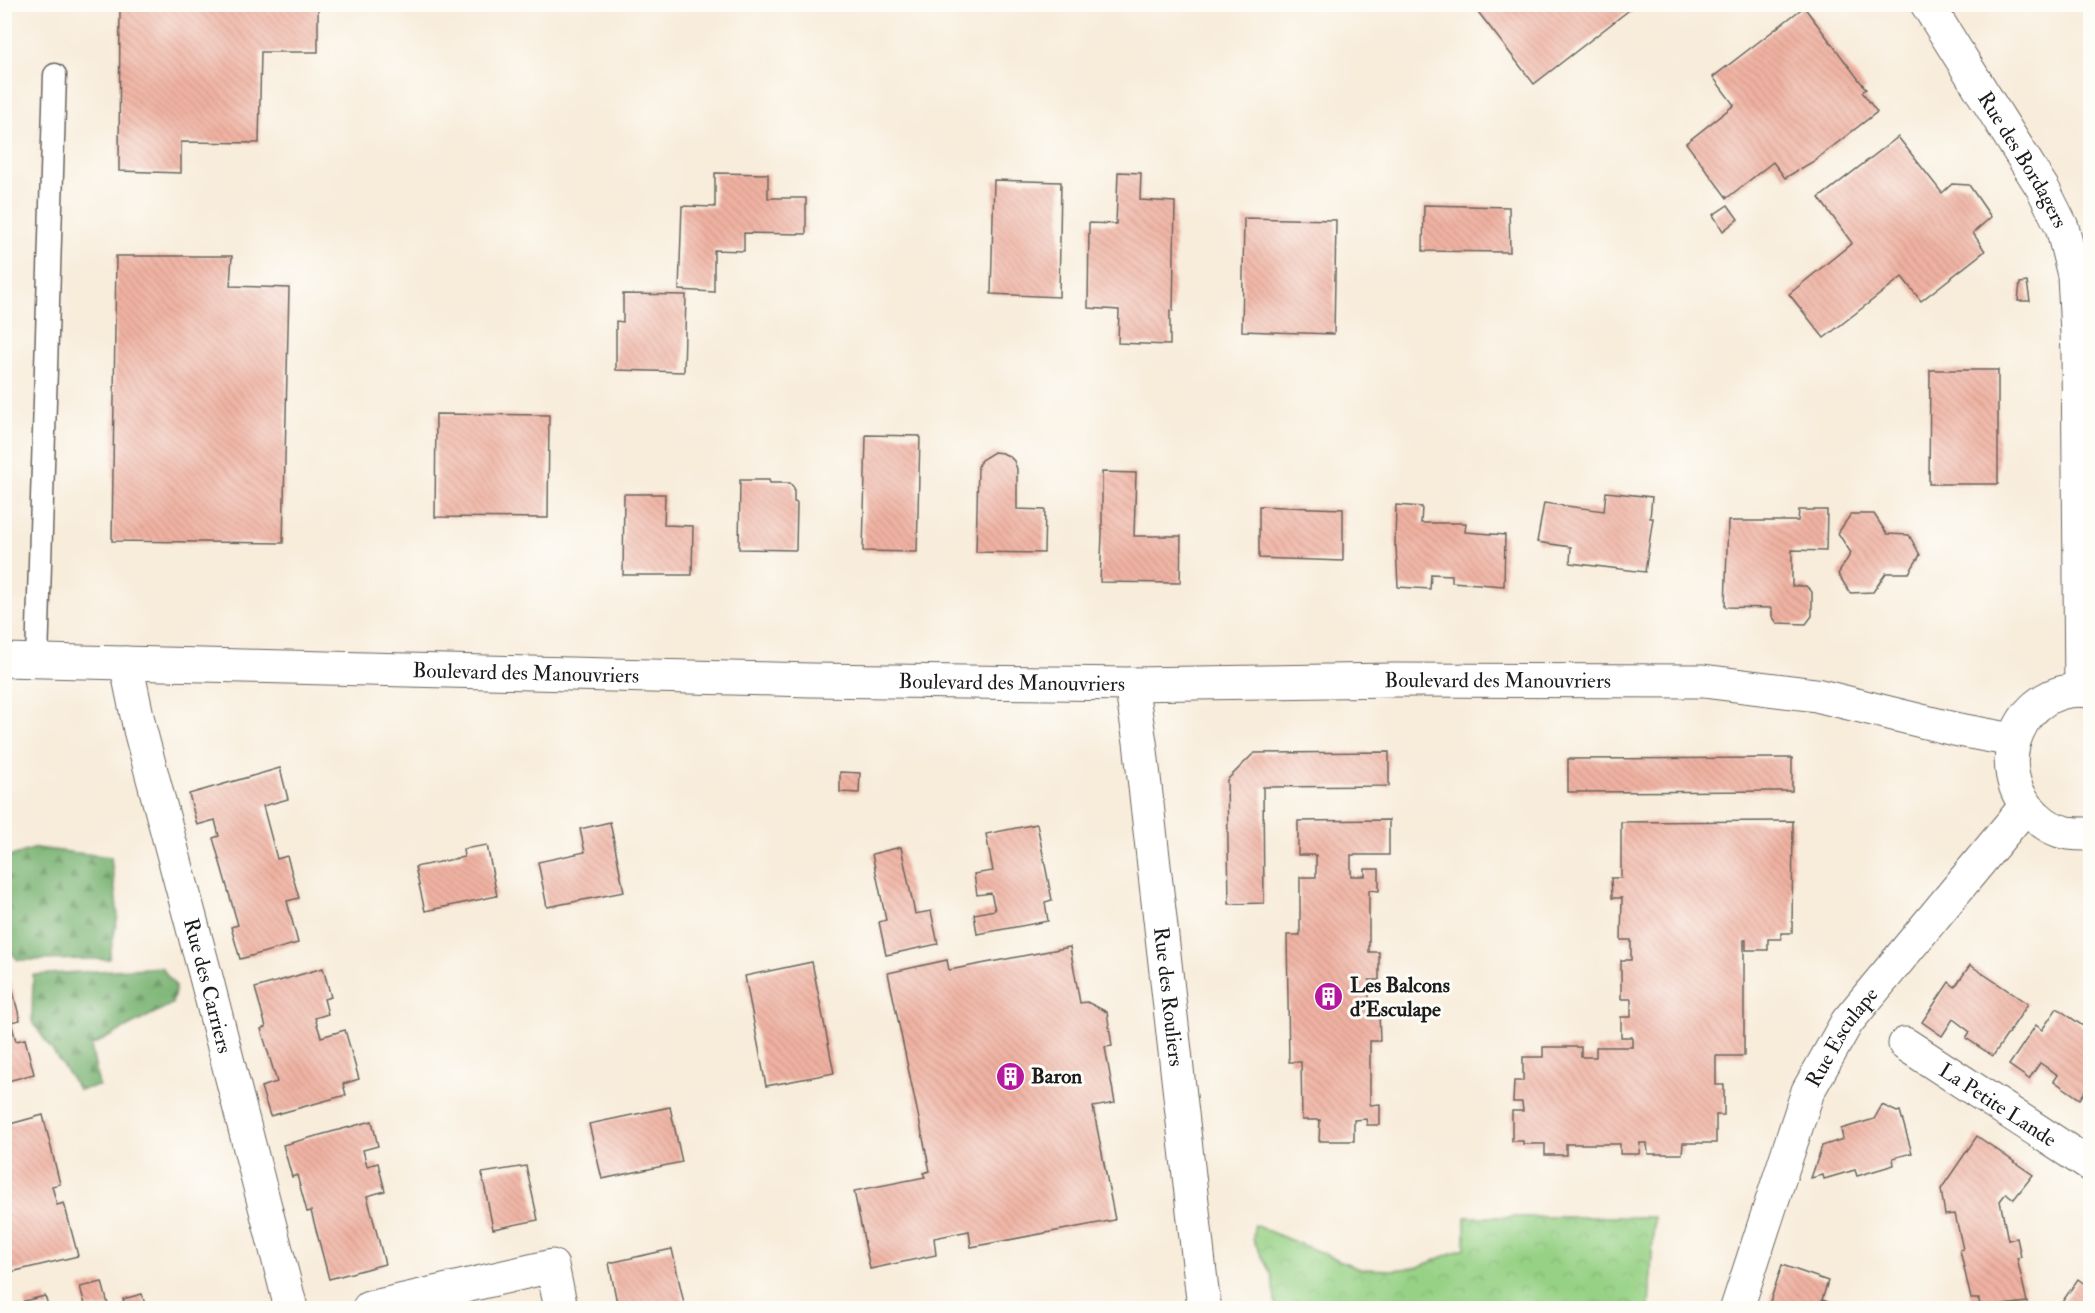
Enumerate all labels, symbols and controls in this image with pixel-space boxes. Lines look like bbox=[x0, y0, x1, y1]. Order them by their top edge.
street label: Rue des Bordagers bbox=[1972, 86, 2074, 232]
street label: Boulevard des Manouvriers bbox=[412, 657, 639, 689]
street label: Boulevard des Manouvriers bbox=[1384, 666, 1611, 694]
street label: Boulevard des Manouvriers bbox=[898, 668, 1125, 697]
street label: Rue des Carriers bbox=[177, 915, 239, 1056]
street label: Rue des Rouliers bbox=[1148, 926, 1190, 1068]
place label: Les Balcons d'Esculape bbox=[1350, 972, 1450, 1023]
building icon: Les Balcons d'Esculape bbox=[1313, 981, 1345, 1013]
street label: Rue Esculape bbox=[1800, 981, 1884, 1092]
street label: La Petite Lande bbox=[1934, 1057, 2062, 1153]
building icon: Baron bbox=[994, 1060, 1026, 1092]
place label: Baron bbox=[1031, 1063, 1082, 1090]

